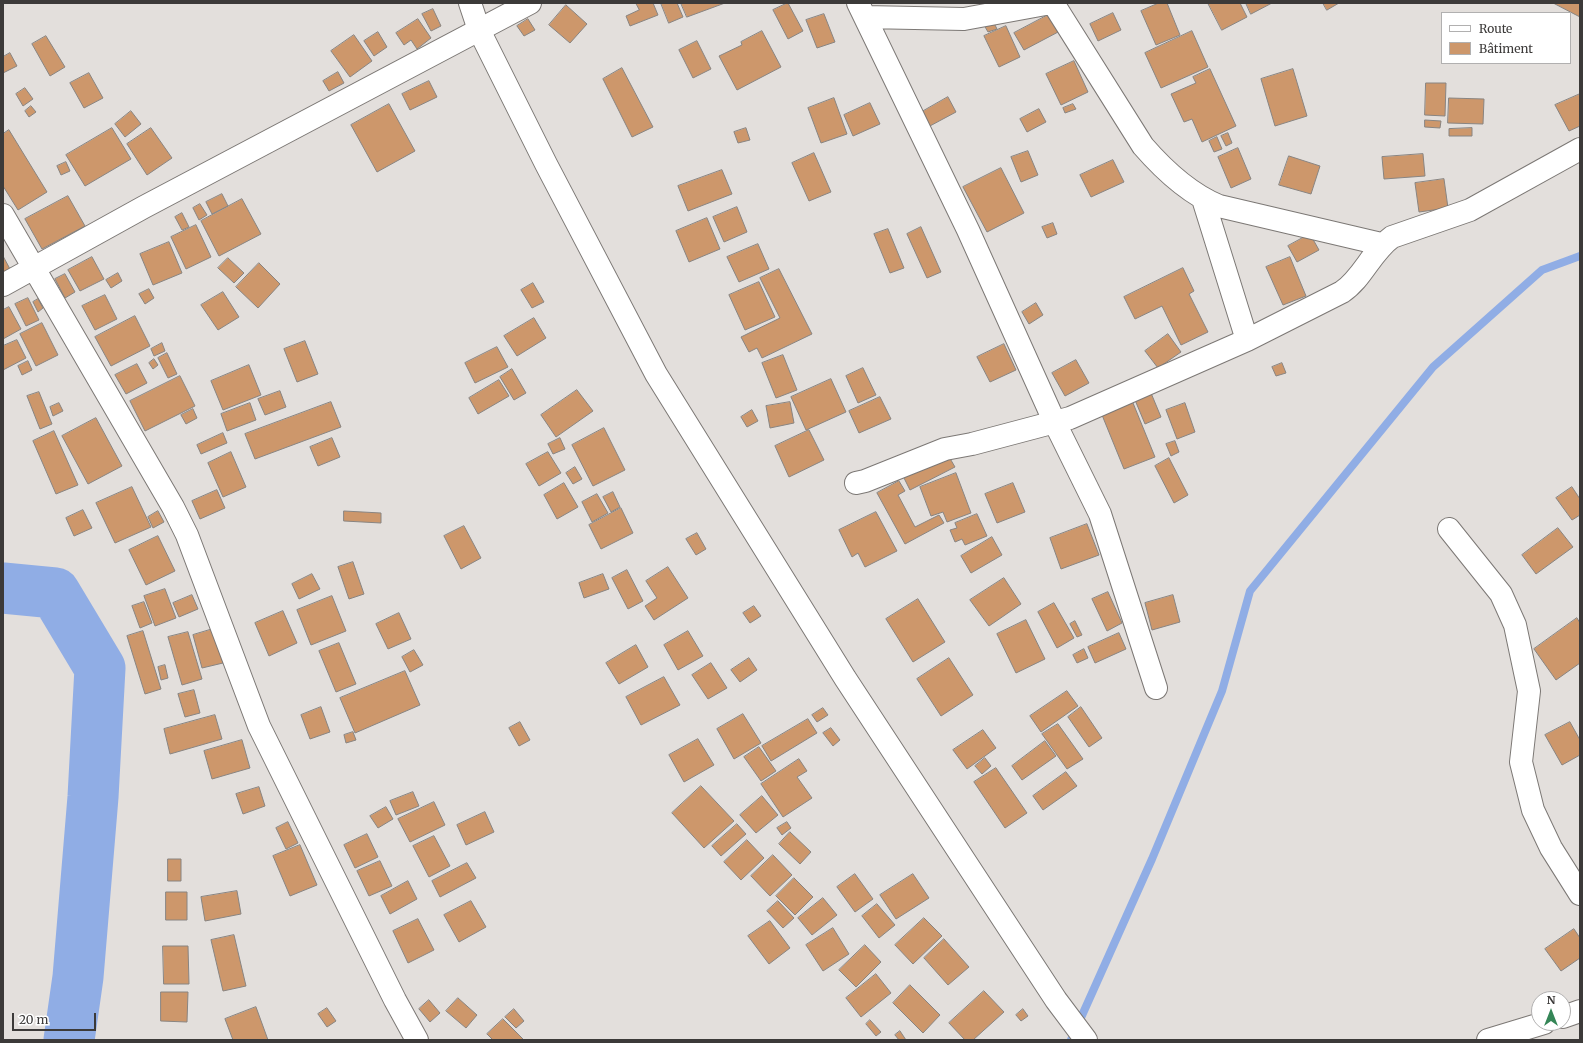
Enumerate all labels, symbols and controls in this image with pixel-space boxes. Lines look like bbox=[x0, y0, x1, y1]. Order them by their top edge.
legend bbox=[1441, 12, 1571, 64]
text: Route bbox=[1479, 21, 1512, 36]
text: Bâtiment bbox=[1479, 41, 1533, 56]
north arrow bbox=[1531, 991, 1571, 1031]
text: N bbox=[1547, 993, 1555, 1007]
scale bar bbox=[14, 1005, 98, 1031]
text: 20 m bbox=[19, 1012, 48, 1027]

